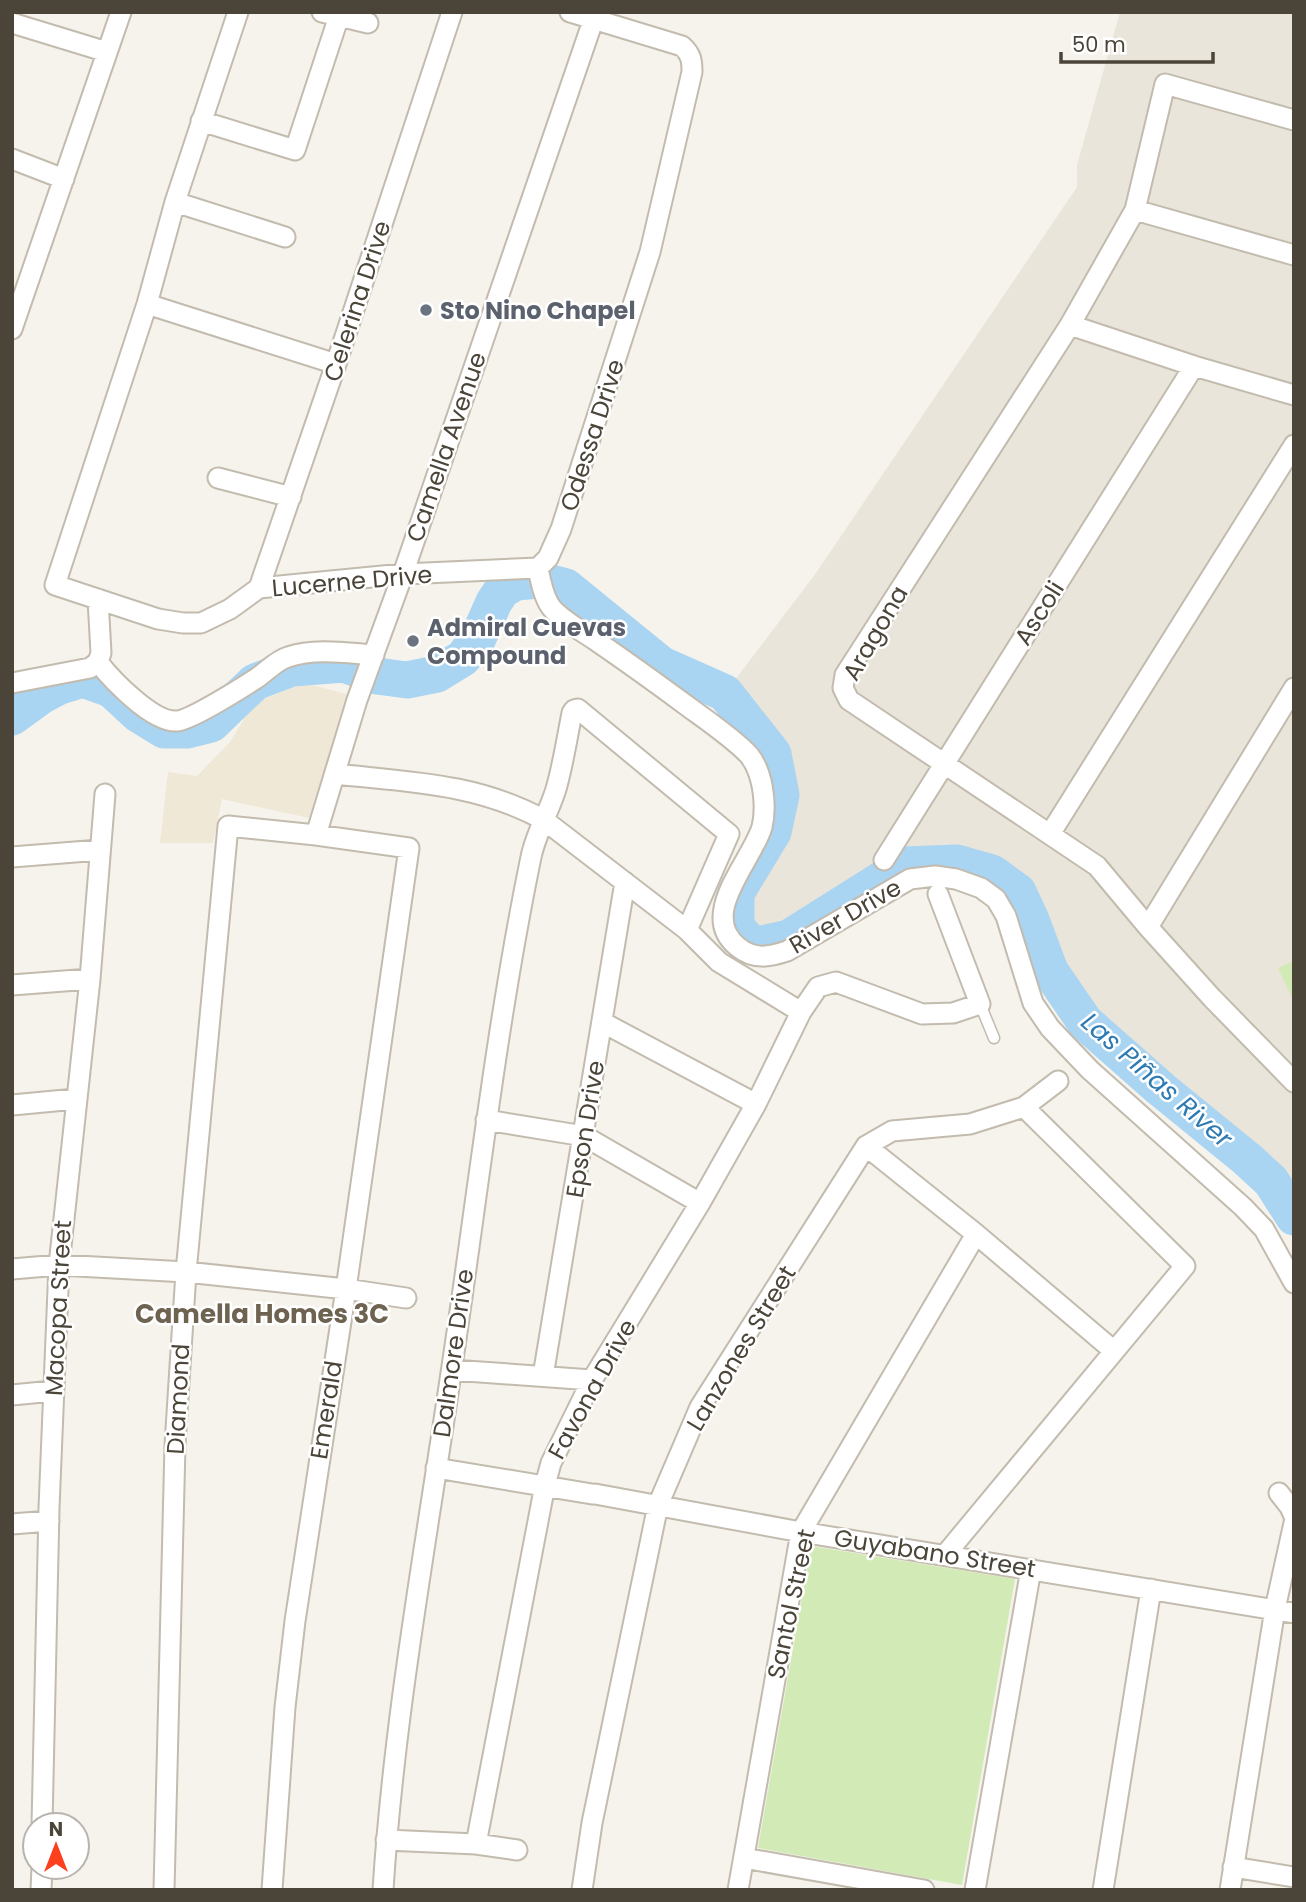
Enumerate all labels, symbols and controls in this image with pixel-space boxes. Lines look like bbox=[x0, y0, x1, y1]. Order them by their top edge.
scale bar bbox=[1061, 21, 1213, 65]
text: 50 m bbox=[1072, 30, 1126, 59]
street label: Celerina Drive bbox=[315, 216, 399, 386]
place label: Sto Nino Chapel bbox=[440, 294, 635, 327]
marker: Sto Nino Chapel bbox=[418, 302, 434, 318]
street label: Camella Avenue bbox=[398, 348, 494, 546]
street label: Odessa Drive bbox=[552, 355, 632, 515]
street label: Lucerne Drive bbox=[270, 558, 434, 604]
street label: Ascoli bbox=[1006, 574, 1072, 652]
street label: Aragona bbox=[835, 579, 915, 687]
place label: Admiral Cuevas Compound bbox=[427, 611, 626, 672]
marker: Admiral Cuevas Compound bbox=[405, 633, 421, 649]
street label: River Drive bbox=[783, 871, 907, 961]
water label: Las Piñas River bbox=[1074, 1004, 1241, 1157]
street label: Epson Drive bbox=[558, 1058, 612, 1200]
street label: Macopa Street bbox=[37, 1219, 79, 1397]
street label: Lanzones Street bbox=[679, 1259, 803, 1437]
street label: Dalmore Drive bbox=[425, 1267, 481, 1439]
district label: Camella Homes 3C bbox=[135, 1296, 389, 1332]
street label: Favona Drive bbox=[540, 1313, 644, 1465]
street label: Diamond bbox=[159, 1343, 197, 1455]
street label: Emerald bbox=[302, 1358, 350, 1462]
street label: Guyabano Street bbox=[832, 1521, 1038, 1585]
street label: Santol Street bbox=[759, 1526, 823, 1682]
north arrow bbox=[21, 1811, 91, 1881]
text: N bbox=[49, 1816, 63, 1843]

